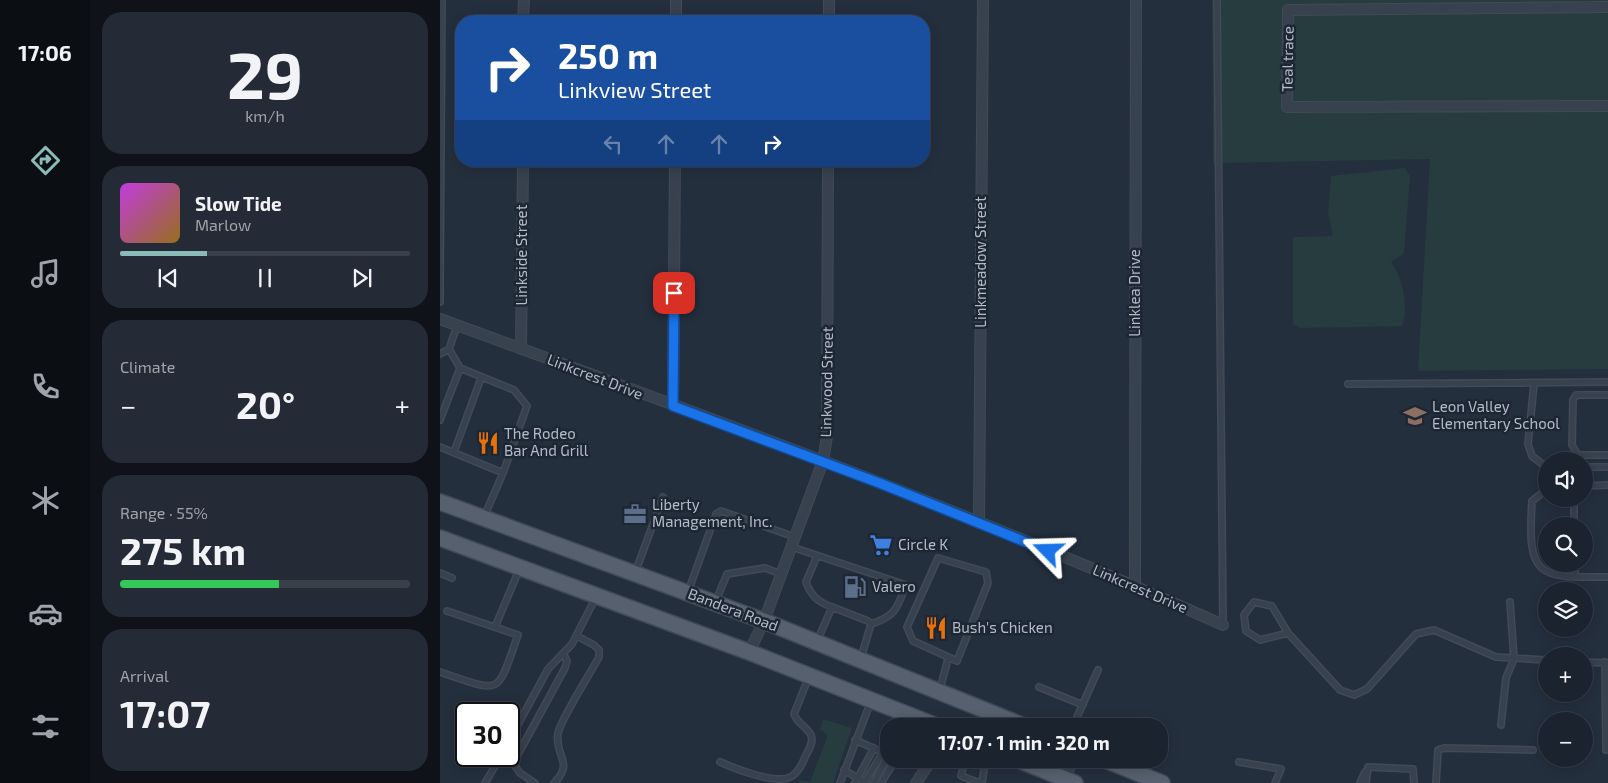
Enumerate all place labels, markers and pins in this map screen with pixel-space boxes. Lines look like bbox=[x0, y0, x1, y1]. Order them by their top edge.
pin bbox=[653, 272, 695, 314]
place label: Leon Valley Elementary School bbox=[1432, 397, 1560, 432]
school or university icon: Leon Valley Elementary School bbox=[1402, 403, 1428, 429]
place label: The Rodeo Bar And Grill bbox=[504, 424, 589, 459]
restaurant icon: The Rodeo Bar And Grill bbox=[475, 430, 501, 456]
place label: Liberty Management, Inc. bbox=[652, 495, 773, 530]
office icon: Liberty Management, Inc. bbox=[622, 501, 648, 527]
supermarket icon: Circle K bbox=[868, 532, 894, 558]
place label: Circle K bbox=[898, 535, 948, 553]
fuel station icon: Valero bbox=[842, 574, 868, 600]
place label: Valero bbox=[872, 577, 916, 595]
restaurant icon: Bush's Chicken bbox=[923, 615, 949, 641]
place label: Bush's Chicken bbox=[952, 618, 1053, 636]

